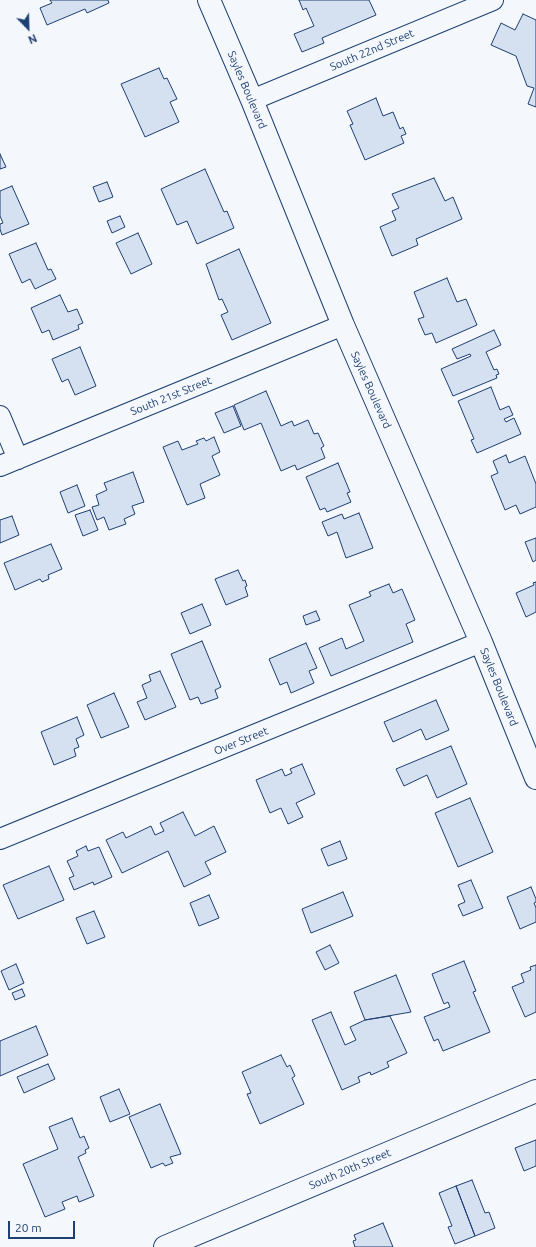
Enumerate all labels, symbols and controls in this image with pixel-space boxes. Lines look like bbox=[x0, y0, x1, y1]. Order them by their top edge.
north arrow bbox=[8, 8, 48, 48]
street label: South 22nd Street bbox=[328, 26, 416, 74]
text: N bbox=[27, 32, 39, 46]
street label: Sayles Boulevard bbox=[225, 49, 269, 131]
street label: Sayles Boulevard bbox=[348, 349, 394, 431]
street label: South 21st Street bbox=[129, 374, 213, 418]
street label: Sayles Boulevard bbox=[477, 646, 521, 728]
street label: Over Street bbox=[212, 724, 270, 758]
street label: South 20th Street bbox=[307, 1146, 393, 1192]
scale bar bbox=[10, 1213, 77, 1239]
text: 20 m bbox=[15, 1221, 42, 1234]

